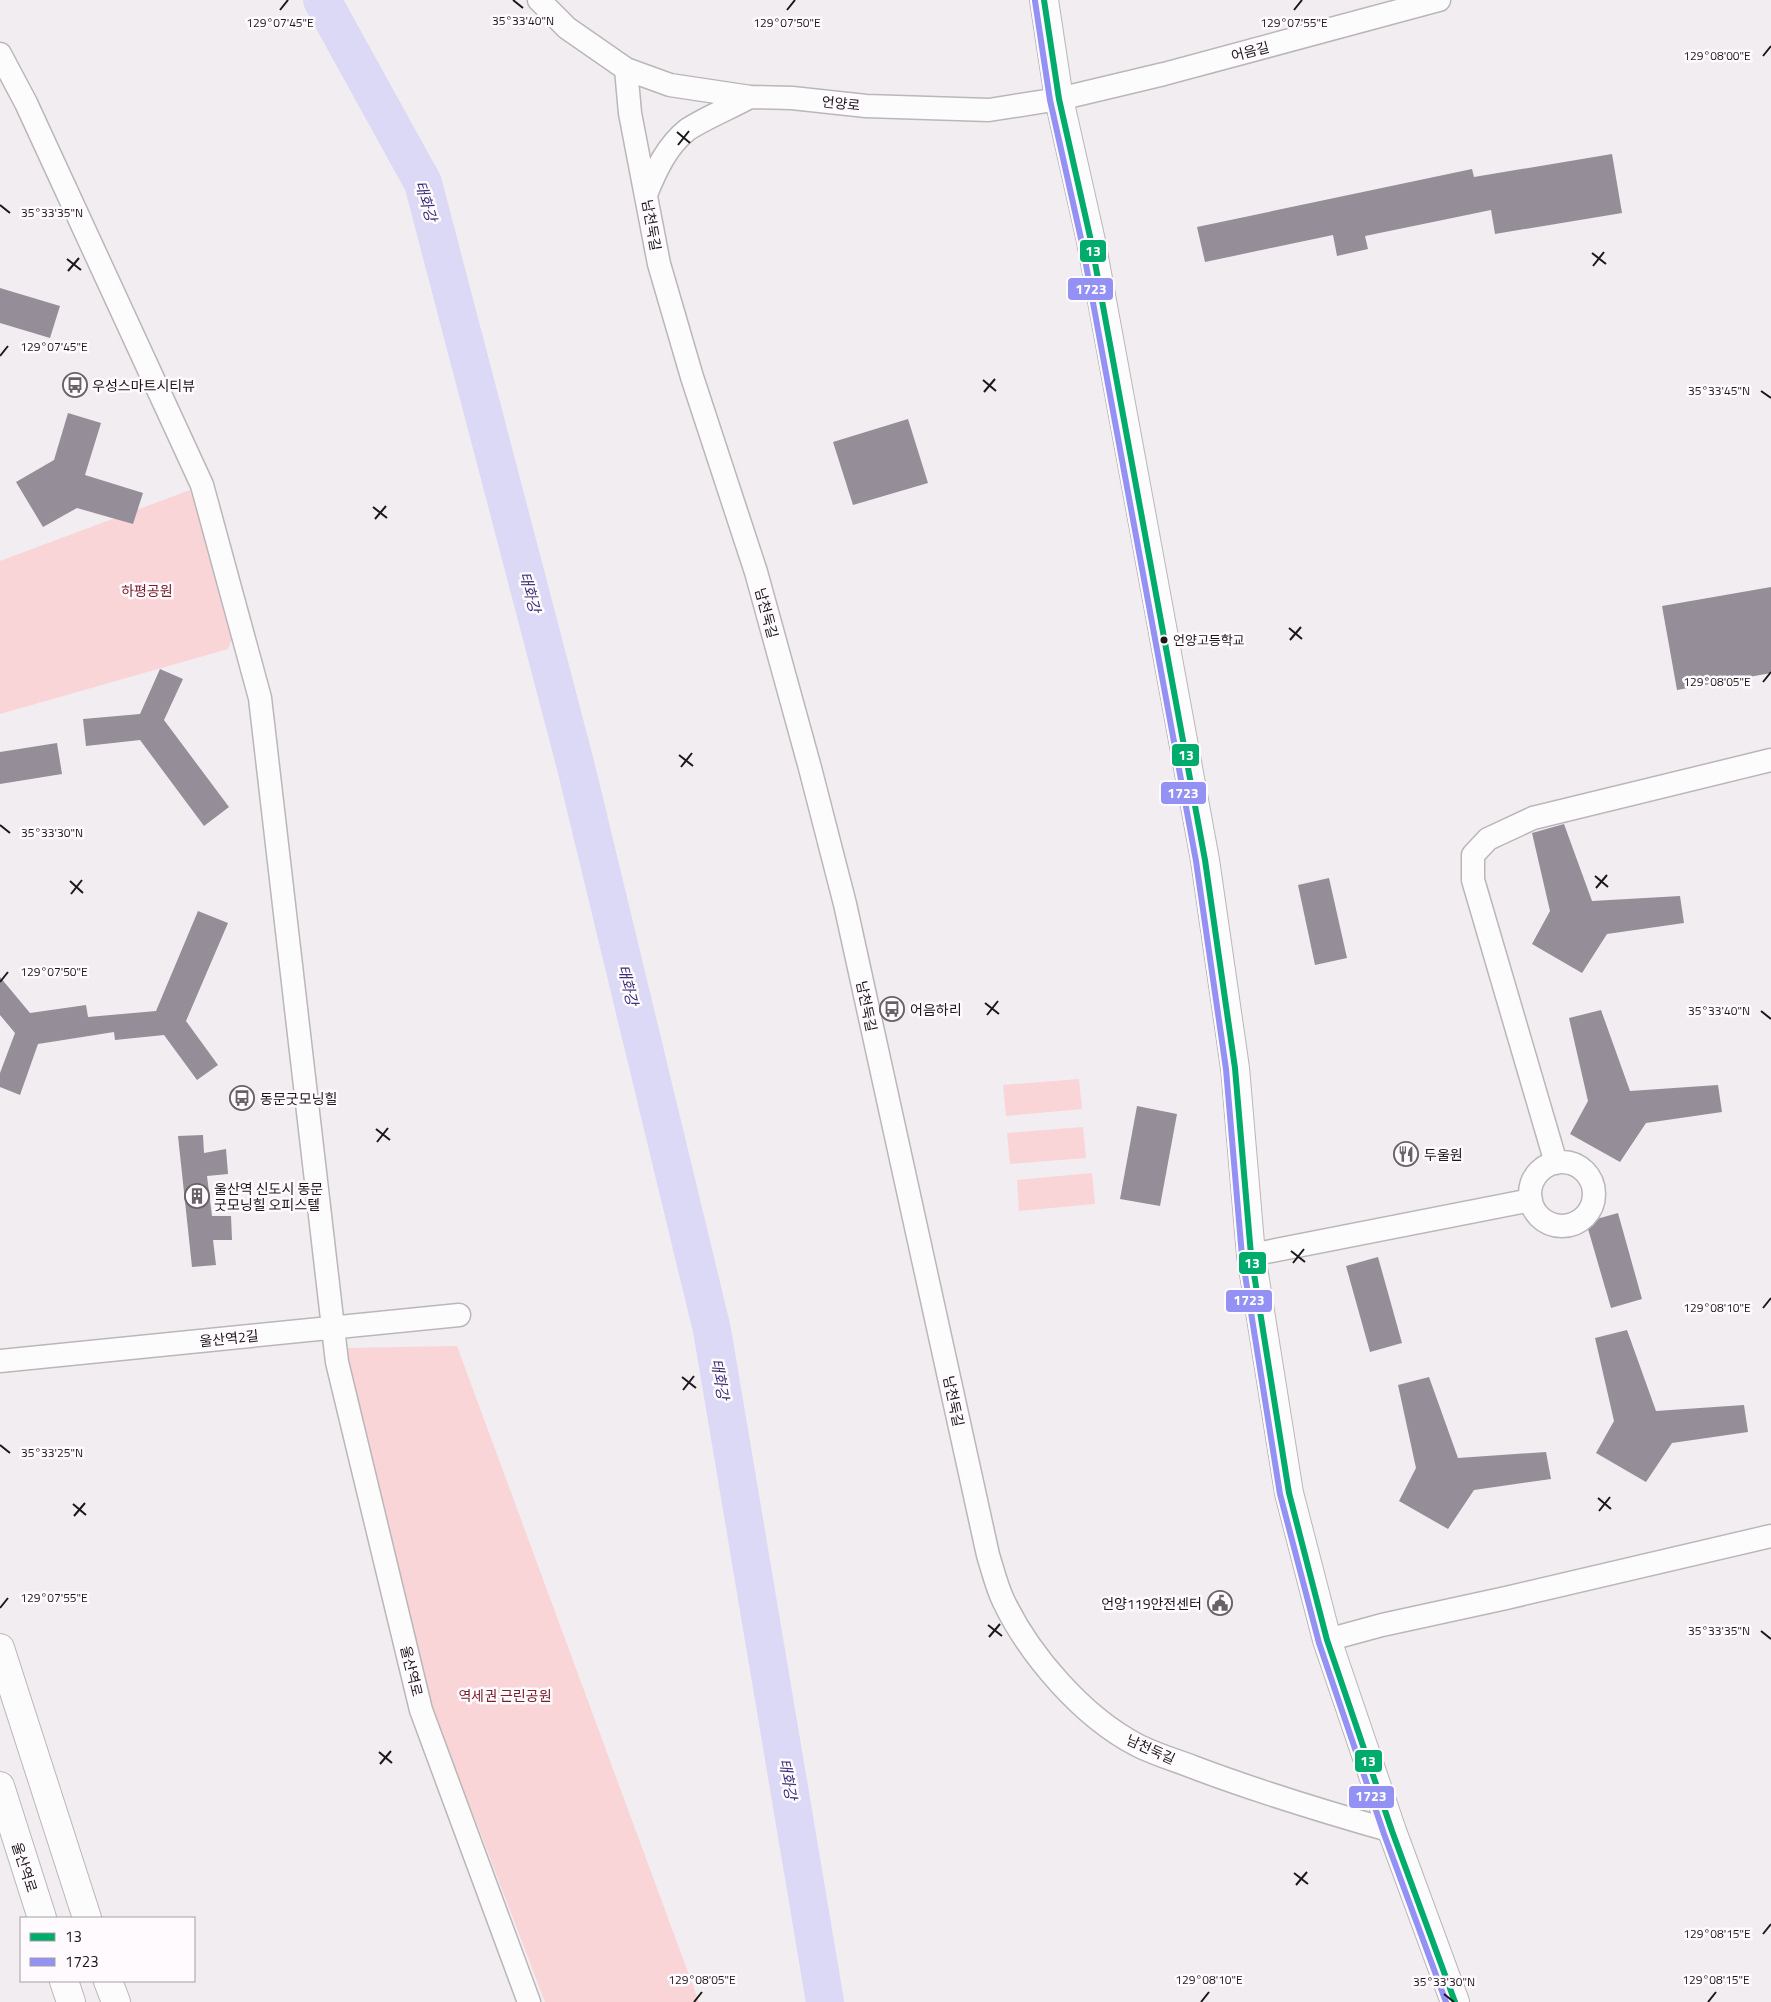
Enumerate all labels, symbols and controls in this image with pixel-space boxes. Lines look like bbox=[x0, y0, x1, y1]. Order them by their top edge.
text: 35°33'40"N bbox=[492, 11, 554, 30]
text: 129°07'45"E bbox=[246, 13, 314, 32]
text: 129°07'50"E bbox=[753, 13, 821, 32]
text: 129°07'55"E bbox=[1260, 13, 1328, 32]
street label: 어음길 bbox=[1229, 36, 1271, 66]
text: 129°08'00"E bbox=[1683, 46, 1751, 65]
street label: 언양로 bbox=[821, 91, 861, 115]
water label: 태화강 bbox=[409, 178, 444, 226]
street label: 남천둑길 bbox=[637, 198, 667, 252]
text: 35°33'35"N bbox=[21, 203, 83, 222]
line badge: 13 bbox=[1079, 239, 1107, 263]
text: 13 bbox=[1085, 240, 1101, 261]
line badge: 1723 bbox=[1067, 277, 1114, 301]
text: 1723 bbox=[1075, 278, 1107, 299]
text: 129°07'45"E bbox=[20, 337, 88, 356]
bus stop icon: 우성스마트시티뷰 bbox=[62, 372, 88, 398]
place label: 우성스마트시티뷰 bbox=[92, 375, 195, 396]
text: 35°33'45"N bbox=[1688, 381, 1750, 400]
water label: 태화강 bbox=[514, 569, 547, 617]
park label: 하평공원 bbox=[121, 580, 173, 601]
street label: 남천둑길 bbox=[750, 585, 784, 641]
place label: 언양고등학교 bbox=[1173, 630, 1245, 650]
marker: 언양고등학교 bbox=[1159, 635, 1169, 645]
text: 129°08'05"E bbox=[1683, 672, 1751, 691]
line badge: 13 bbox=[1171, 743, 1200, 767]
text: 13 bbox=[1178, 744, 1194, 765]
line badge: 1723 bbox=[1160, 781, 1207, 805]
text: 1723 bbox=[1167, 782, 1199, 803]
text: 35°33'30"N bbox=[21, 823, 83, 842]
text: 129°07'50"E bbox=[20, 962, 88, 981]
water label: 태화강 bbox=[612, 962, 645, 1010]
street label: 남천둑길 bbox=[851, 979, 883, 1033]
bus stop icon: 어음하리 bbox=[879, 996, 905, 1022]
place label: 어음하리 bbox=[910, 999, 962, 1020]
text: 35°33'40"N bbox=[1688, 1001, 1750, 1020]
bus stop icon: 동문굿모닝힐 bbox=[229, 1085, 255, 1111]
place label: 동문굿모닝힐 bbox=[260, 1088, 337, 1109]
restaurant icon: 두울원 bbox=[1393, 1141, 1419, 1167]
place label: 두울원 bbox=[1424, 1144, 1463, 1165]
place label: 울산역 신도시 동문 굿모닝힐 오피스텔 bbox=[214, 1178, 323, 1215]
building icon: 울산역 신도시 동문 굿모닝힐 오피스텔 bbox=[184, 1183, 210, 1209]
line badge: 13 bbox=[1238, 1251, 1267, 1275]
text: 13 bbox=[1244, 1252, 1260, 1273]
line badge: 1723 bbox=[1225, 1289, 1273, 1313]
text: 1723 bbox=[1233, 1289, 1265, 1310]
text: 129°08'10"E bbox=[1683, 1298, 1751, 1317]
street label: 울산역2길 bbox=[198, 1324, 260, 1352]
water label: 태화강 bbox=[705, 1357, 735, 1404]
street label: 남천둑길 bbox=[938, 1374, 970, 1428]
text: 35°33'25"N bbox=[21, 1443, 83, 1462]
text: 129°07'55"E bbox=[20, 1588, 88, 1607]
public building icon: 언양119안전센터 bbox=[1207, 1590, 1233, 1616]
place label: 언양119안전센터 bbox=[1101, 1593, 1202, 1614]
text: 35°33'35"N bbox=[1688, 1621, 1750, 1640]
street label: 울산역로 bbox=[396, 1643, 428, 1699]
park label: 역세권 근린공원 bbox=[458, 1685, 552, 1706]
street label: 남천둑길 bbox=[1123, 1729, 1179, 1769]
line badge: 13 bbox=[1354, 1749, 1383, 1773]
text: 13 bbox=[1360, 1750, 1376, 1771]
water label: 태화강 bbox=[773, 1757, 803, 1804]
line badge: 1723 bbox=[1348, 1785, 1395, 1809]
text: 1723 bbox=[1355, 1785, 1387, 1806]
street label: 울산역로 bbox=[7, 1839, 43, 1895]
legend bbox=[20, 1917, 195, 1982]
text: 129°08'15"E bbox=[1683, 1924, 1751, 1943]
text: 13 bbox=[65, 1925, 82, 1948]
text: 1723 bbox=[65, 1950, 99, 1973]
text: 129°08'05"E bbox=[668, 1970, 736, 1989]
text: 129°08'10"E bbox=[1175, 1970, 1243, 1989]
text: 129°08'15"E bbox=[1682, 1970, 1750, 1989]
text: 35°33'30"N bbox=[1413, 1972, 1475, 1991]

